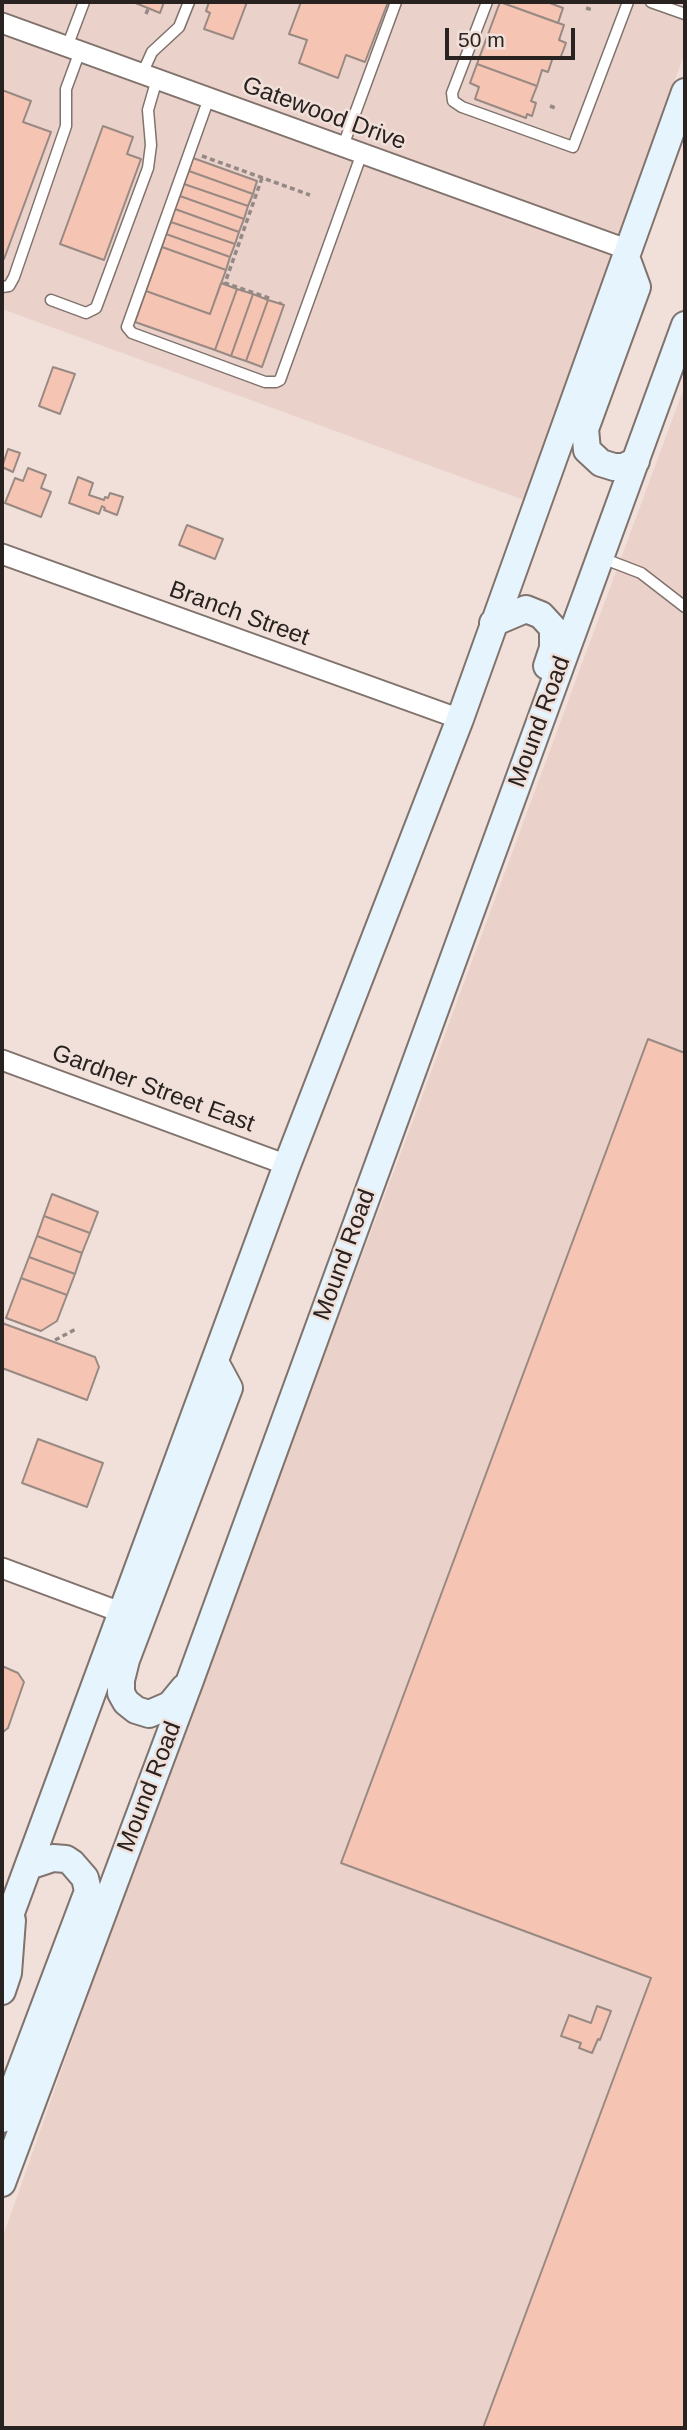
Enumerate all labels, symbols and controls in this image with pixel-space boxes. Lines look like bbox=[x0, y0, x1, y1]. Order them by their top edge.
scale bar bbox=[449, 14, 578, 58]
text: 50 m bbox=[458, 28, 505, 51]
street label: Gatewood Drive bbox=[238, 71, 410, 157]
street label: Branch Street bbox=[165, 575, 313, 653]
street label: Mound Road bbox=[503, 653, 577, 791]
street label: Gardner Street East bbox=[48, 1039, 258, 1139]
street label: Mound Road bbox=[308, 1186, 382, 1324]
street label: Mound Road bbox=[112, 1718, 188, 1856]

